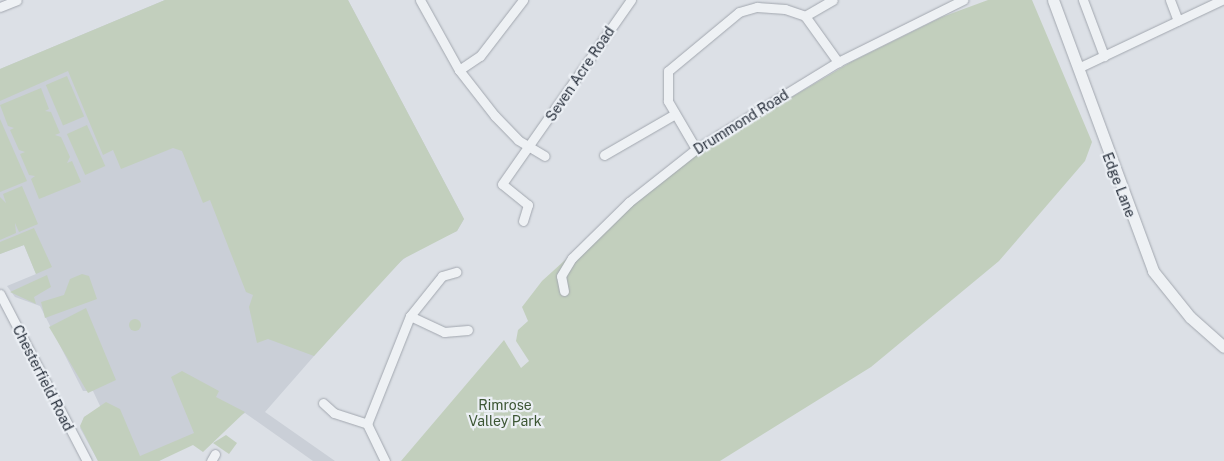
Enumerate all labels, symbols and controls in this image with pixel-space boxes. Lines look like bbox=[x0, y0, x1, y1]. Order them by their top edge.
street label: Seven Acre Road bbox=[542, 23, 618, 125]
street label: Drummond Road bbox=[691, 86, 791, 158]
street label: Edge Lane bbox=[1099, 150, 1139, 220]
street label: Chesterfield Road bbox=[9, 322, 77, 434]
park label: Rimrose Valley Park bbox=[468, 397, 542, 430]

